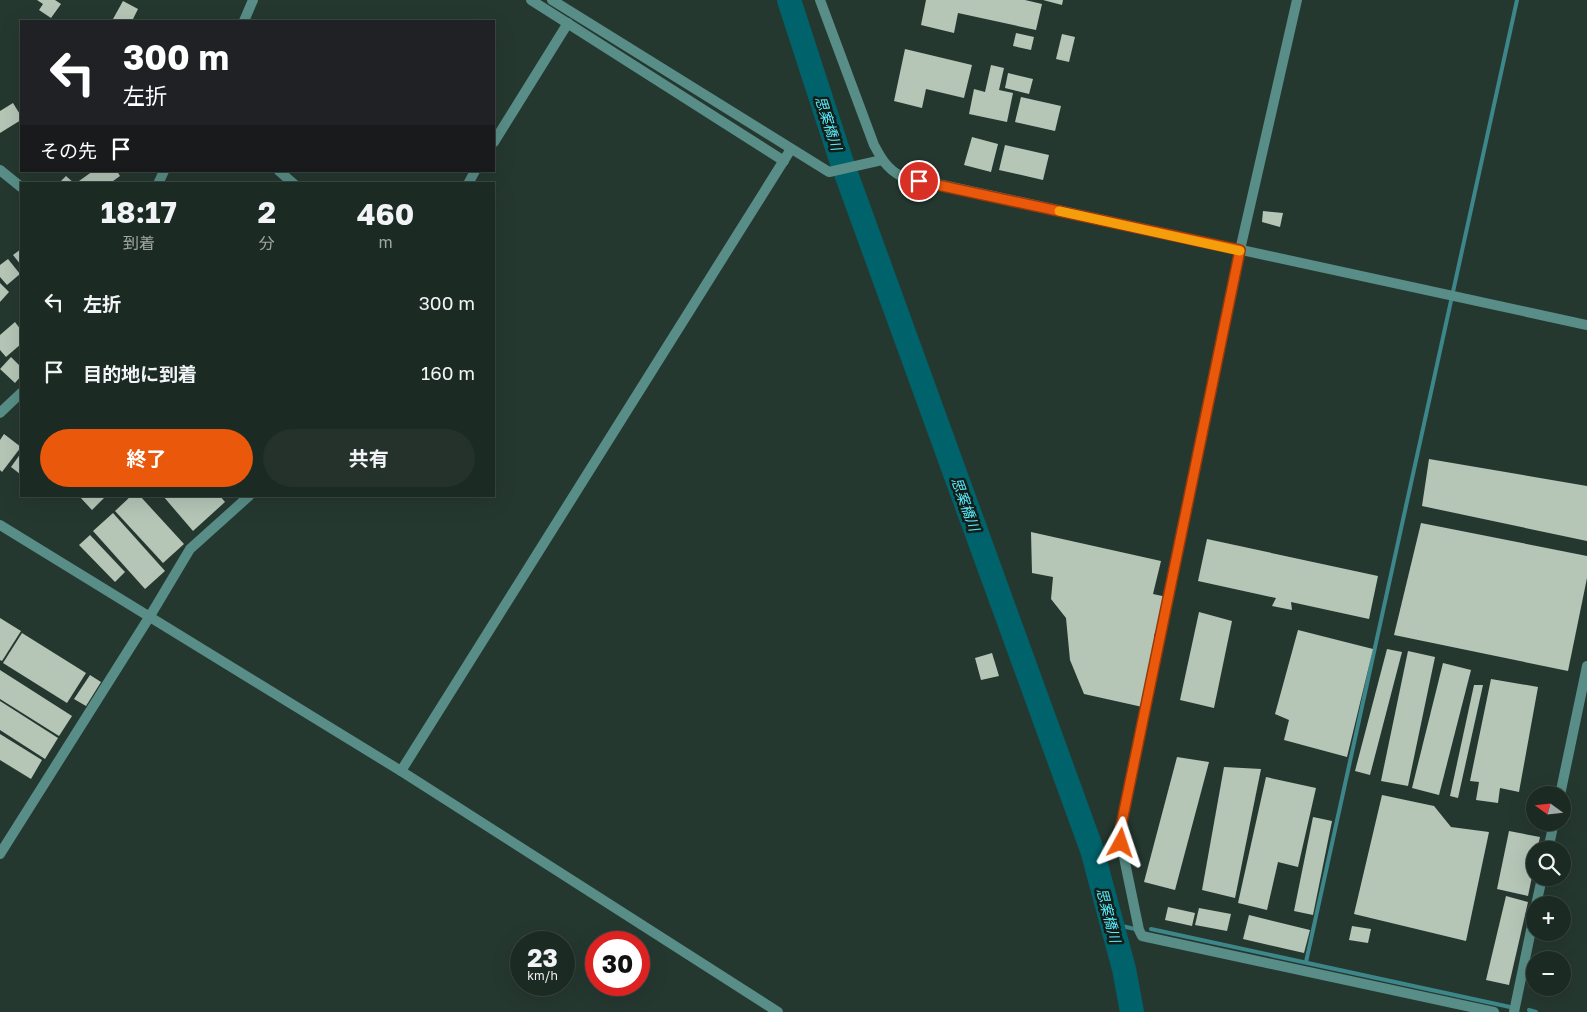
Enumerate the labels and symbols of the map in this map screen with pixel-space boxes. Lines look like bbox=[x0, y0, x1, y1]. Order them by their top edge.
water label: 思案橋川 bbox=[812, 94, 846, 154]
pin bbox=[898, 160, 940, 202]
water label: 思案橋川 bbox=[948, 475, 984, 535]
north arrow bbox=[1526, 786, 1571, 831]
position arrow bbox=[1094, 816, 1146, 868]
water label: 思案橋川 bbox=[1094, 886, 1125, 946]
speed limit sign: 30 bbox=[585, 931, 650, 996]

